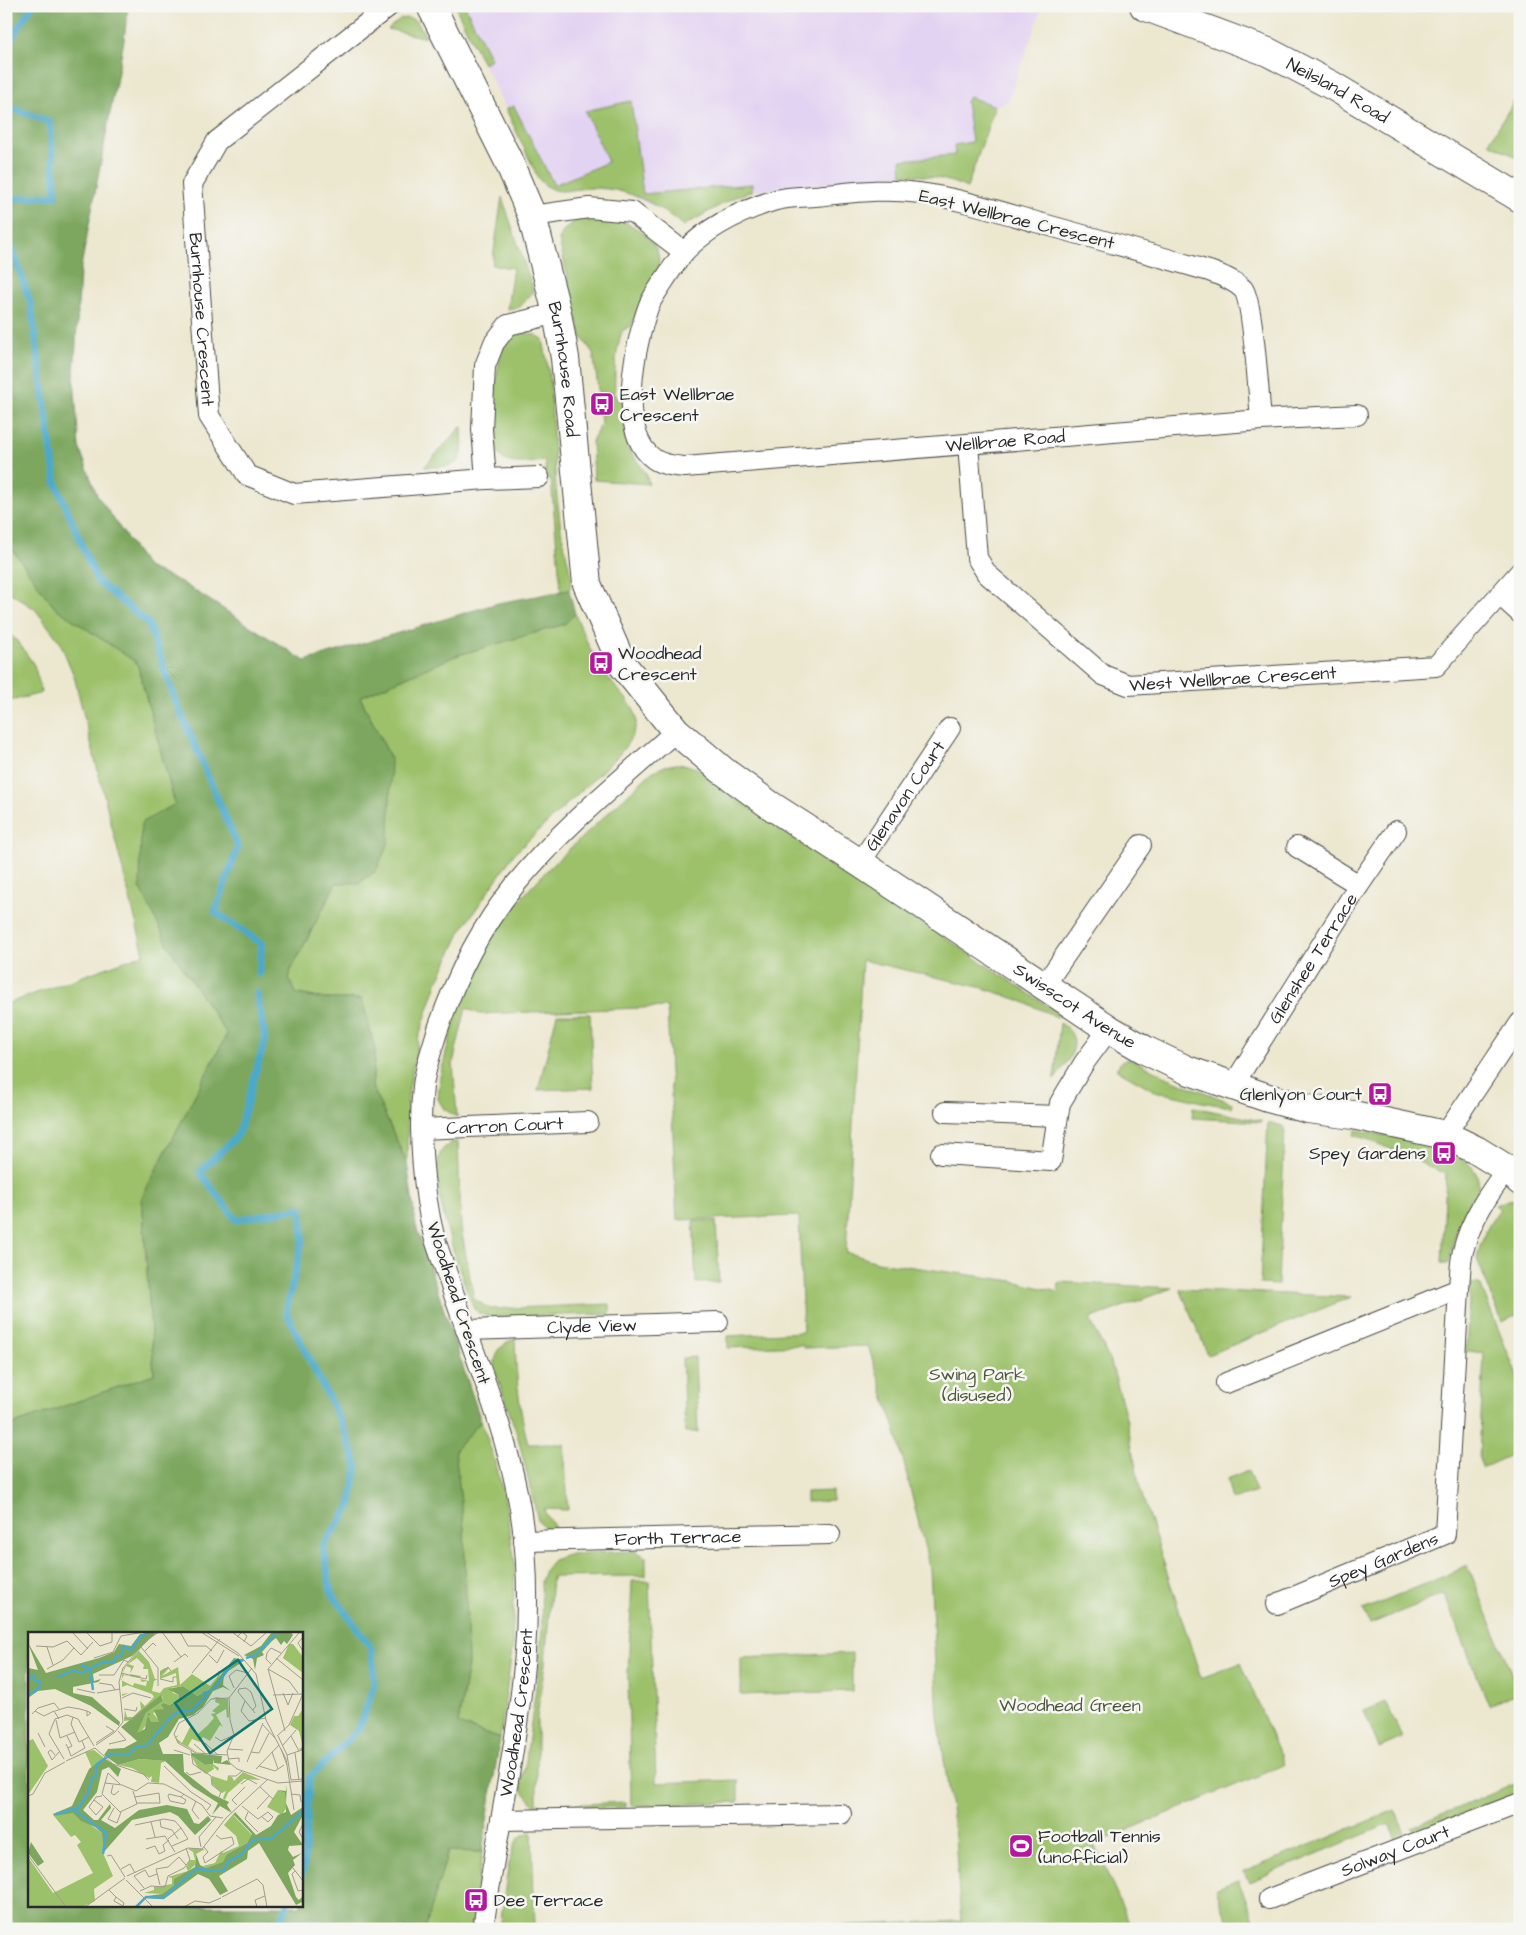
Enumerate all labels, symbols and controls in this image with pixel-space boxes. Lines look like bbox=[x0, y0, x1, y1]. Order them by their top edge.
street label: Neilsland Road bbox=[1282, 52, 1394, 130]
street label: East Wellbrae Crescent bbox=[917, 183, 1118, 256]
street label: Burnhouse Crescent bbox=[183, 232, 220, 408]
street label: Burnhouse Road bbox=[542, 299, 585, 438]
place label: East Wellbrae Crescent bbox=[620, 382, 735, 428]
bus stop icon: East Wellbrae Crescent bbox=[589, 391, 615, 417]
street label: Wellbrae Road bbox=[945, 424, 1066, 459]
place label: Woodhead Crescent bbox=[618, 641, 701, 687]
bus stop icon: Woodhead Crescent bbox=[588, 650, 614, 676]
street label: West Wellbrae Crescent bbox=[1128, 660, 1338, 698]
street label: Glenavon Court bbox=[859, 735, 952, 856]
street label: Glenshee Terrace bbox=[1263, 888, 1364, 1029]
street label: Swisscot Avenue bbox=[1008, 957, 1141, 1055]
bus stop icon: Glenlyon Court bbox=[1367, 1081, 1393, 1107]
place label: Glenlyon Court bbox=[1240, 1082, 1363, 1108]
street label: Carron Court bbox=[446, 1111, 565, 1141]
bus stop icon: Spey Gardens bbox=[1431, 1140, 1457, 1166]
place label: Spey Gardens bbox=[1309, 1141, 1426, 1167]
street label: Woodhead Crescent bbox=[420, 1219, 497, 1388]
street label: Clyde View bbox=[547, 1313, 637, 1341]
park label: Swing Park (disused) bbox=[929, 1362, 1025, 1408]
street label: Forth Terrace bbox=[614, 1524, 742, 1552]
street label: Spey Gardens bbox=[1325, 1526, 1442, 1594]
street label: Woodhead Crescent bbox=[493, 1627, 540, 1799]
inset map bbox=[28, 1632, 302, 1908]
park label: Woodhead Green bbox=[999, 1693, 1141, 1718]
street label: Solway Court bbox=[1337, 1819, 1454, 1883]
place label: Football Tennis (unofficial) bbox=[1038, 1824, 1161, 1870]
sports icon: Football Tennis (unofficial) bbox=[1008, 1833, 1034, 1859]
bus stop icon: Dee Terrace bbox=[463, 1887, 489, 1913]
place label: Dee Terrace bbox=[494, 1888, 604, 1913]

